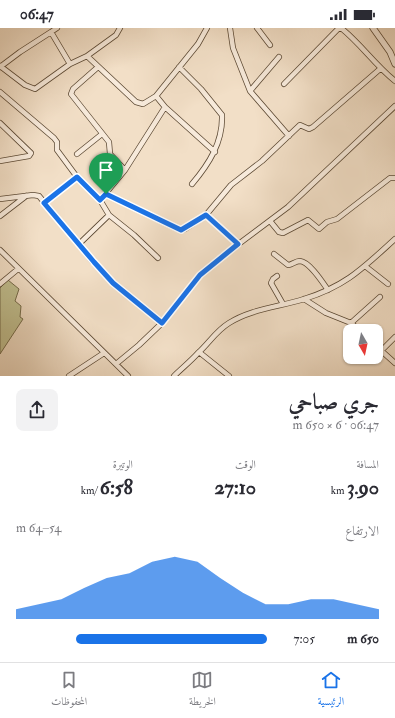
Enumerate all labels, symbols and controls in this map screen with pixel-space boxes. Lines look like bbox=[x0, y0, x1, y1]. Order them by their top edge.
text: 06:47 bbox=[20, 5, 54, 24]
pin bbox=[89, 153, 123, 194]
icon: arrive bbox=[95, 159, 117, 181]
north arrow bbox=[343, 324, 383, 364]
map controls bbox=[343, 324, 383, 364]
text: جري صباحي bbox=[288, 388, 379, 416]
button: share bbox=[16, 389, 58, 431]
text: 06:47 · 6 × 650 m bbox=[292, 417, 379, 433]
text: الوتيرة bbox=[113, 458, 133, 471]
text: الوقت bbox=[235, 458, 256, 471]
text: المسافة bbox=[357, 458, 379, 471]
text: 6:58 bbox=[100, 475, 133, 500]
text: 27:10 bbox=[215, 475, 256, 500]
text: 3.90 bbox=[347, 475, 379, 500]
text: /km bbox=[81, 484, 100, 497]
text: km bbox=[331, 484, 347, 497]
text: 54–64 m bbox=[16, 520, 61, 536]
text: الارتفاع bbox=[345, 523, 379, 539]
text: 7:05 bbox=[293, 631, 315, 647]
text: 650 m bbox=[347, 631, 379, 647]
tab: المحفوظات bbox=[51, 669, 87, 712]
tab: الخريطة bbox=[189, 669, 216, 712]
tab: الرئيسية bbox=[318, 669, 344, 712]

